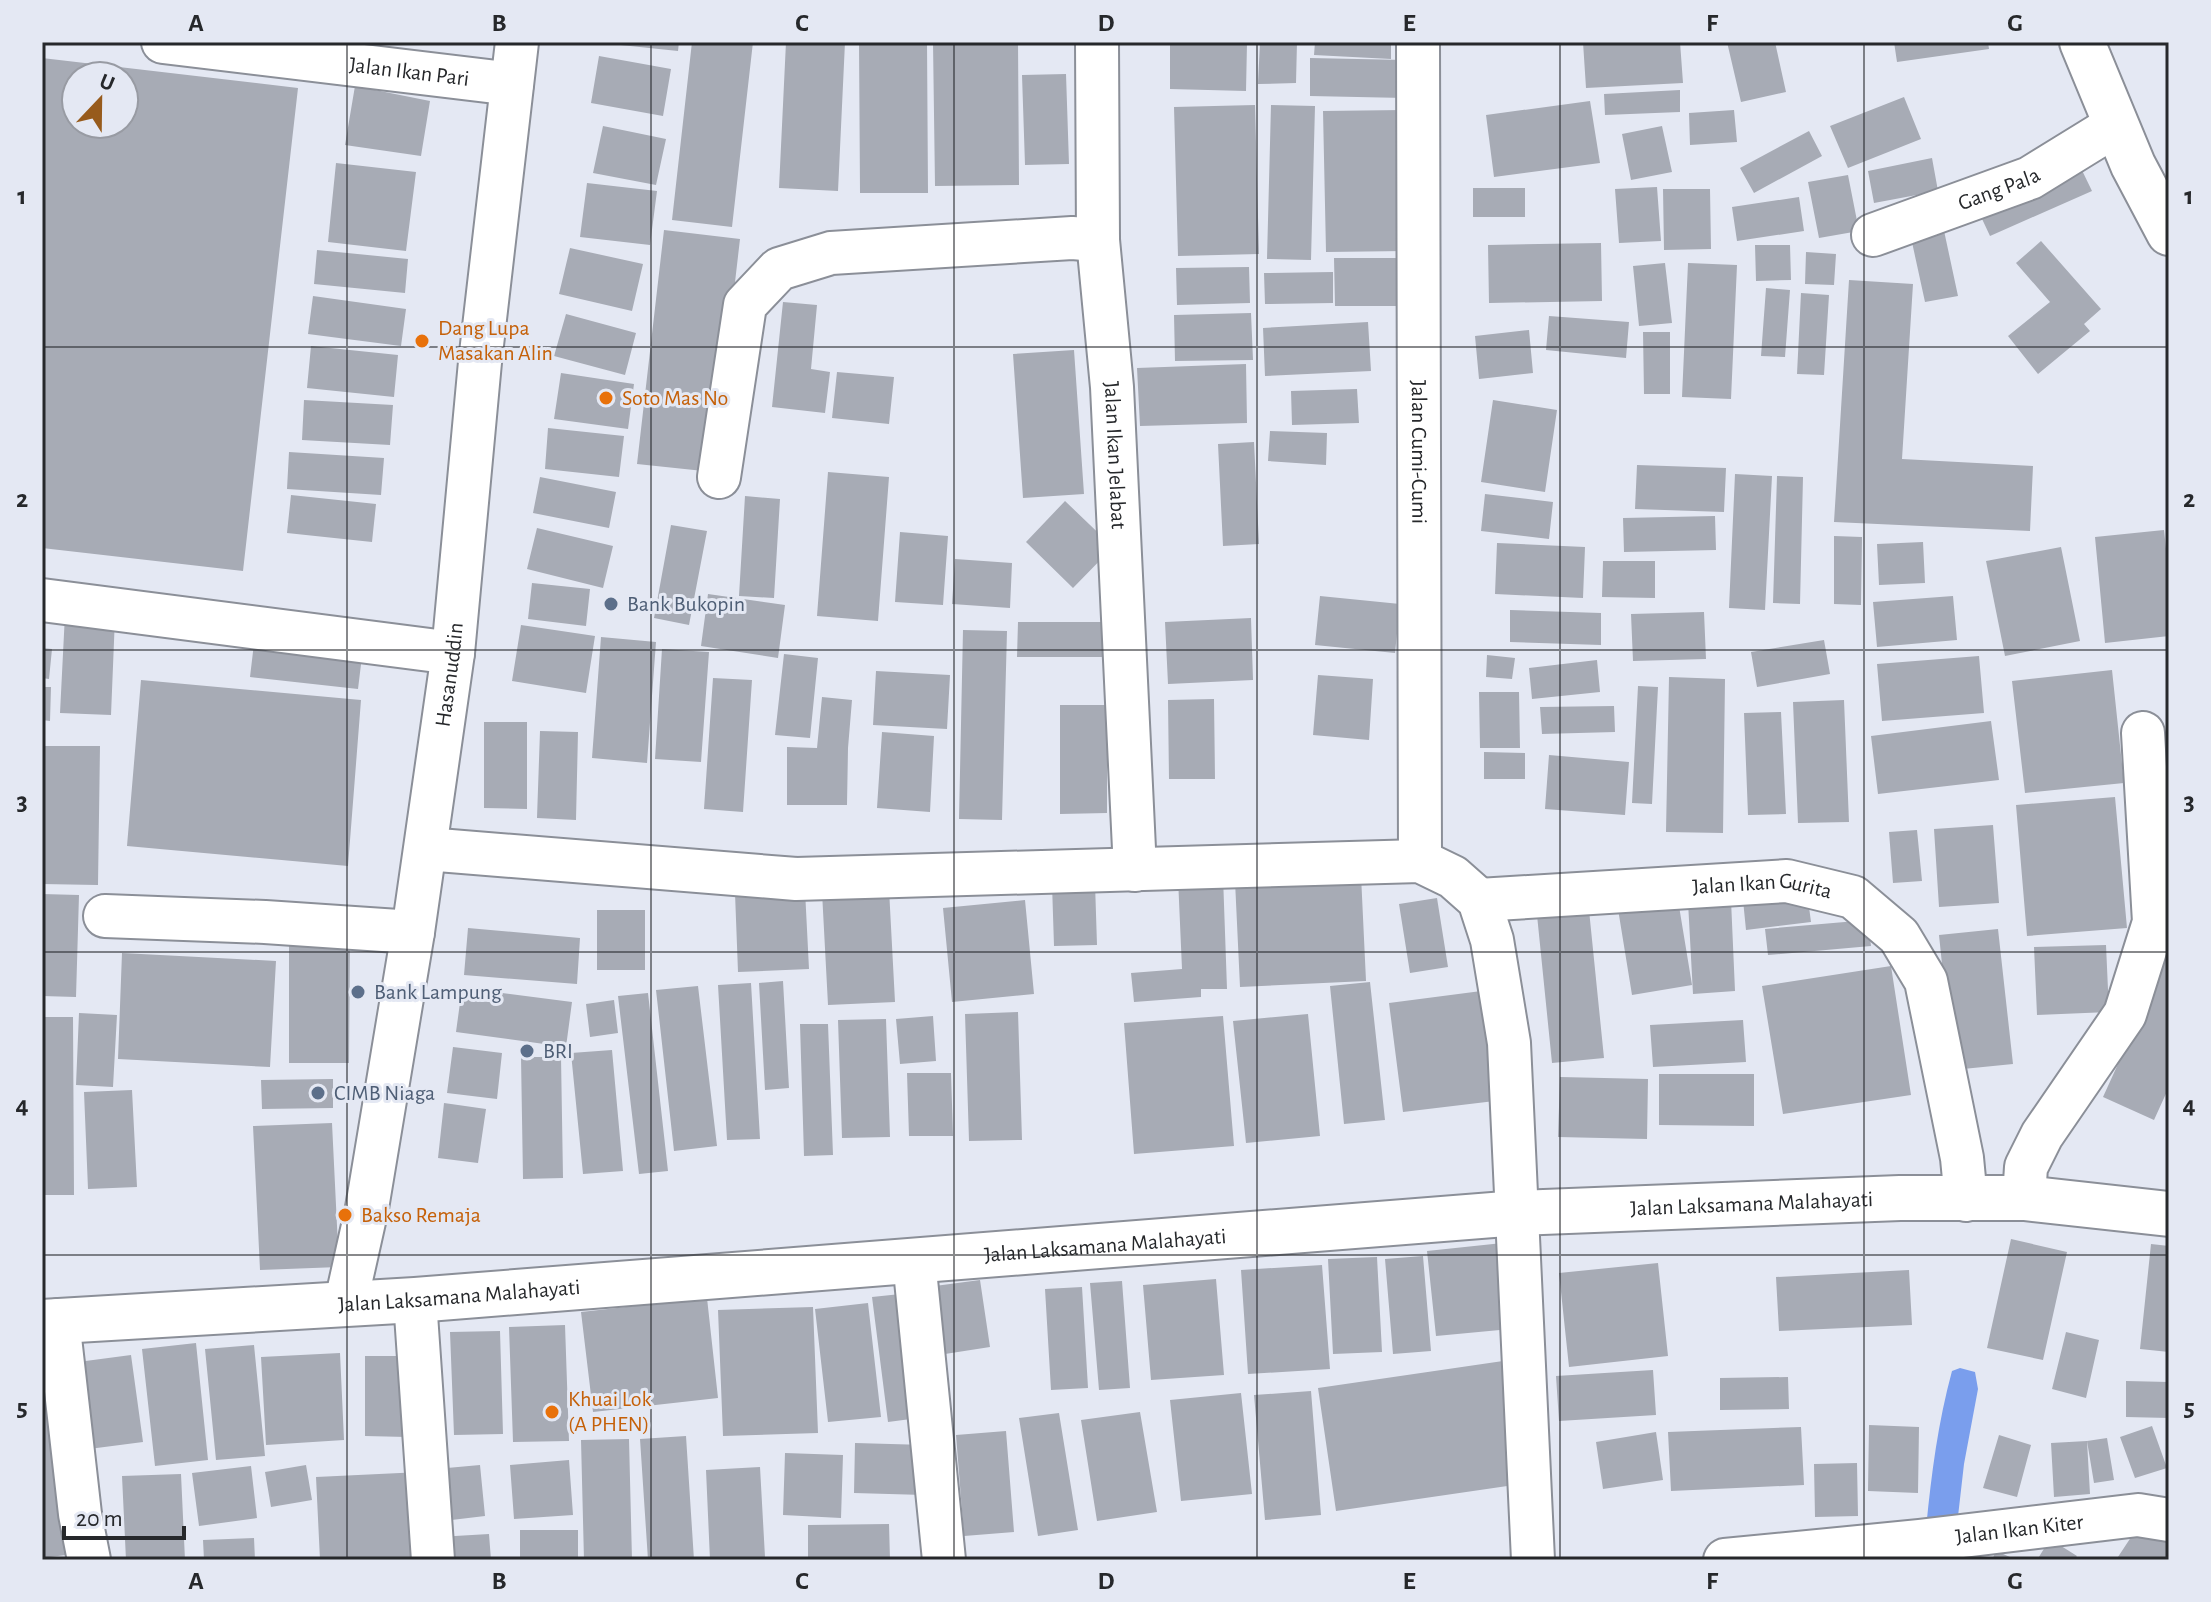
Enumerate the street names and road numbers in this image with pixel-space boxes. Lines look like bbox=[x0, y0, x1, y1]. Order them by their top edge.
street label: Jalan Ikan Pari bbox=[348, 54, 470, 90]
street label: Gang Pala bbox=[1955, 164, 2044, 214]
street label: Jalan Ikan Jelabat bbox=[1101, 380, 1130, 530]
street label: Jalan Cumi-Cumi bbox=[1408, 380, 1430, 524]
street label: Hasanuddin bbox=[432, 622, 467, 728]
street label: Jalan Ikan Gurita bbox=[1692, 870, 1834, 902]
street label: Jalan Laksamana Malahayati bbox=[1630, 1188, 1874, 1220]
street label: Jalan Laksamana Malahayati bbox=[983, 1225, 1227, 1266]
street label: Jalan Laksamana Malahayati bbox=[337, 1276, 581, 1316]
street label: Jalan Ikan Kiter bbox=[1954, 1511, 2085, 1548]

